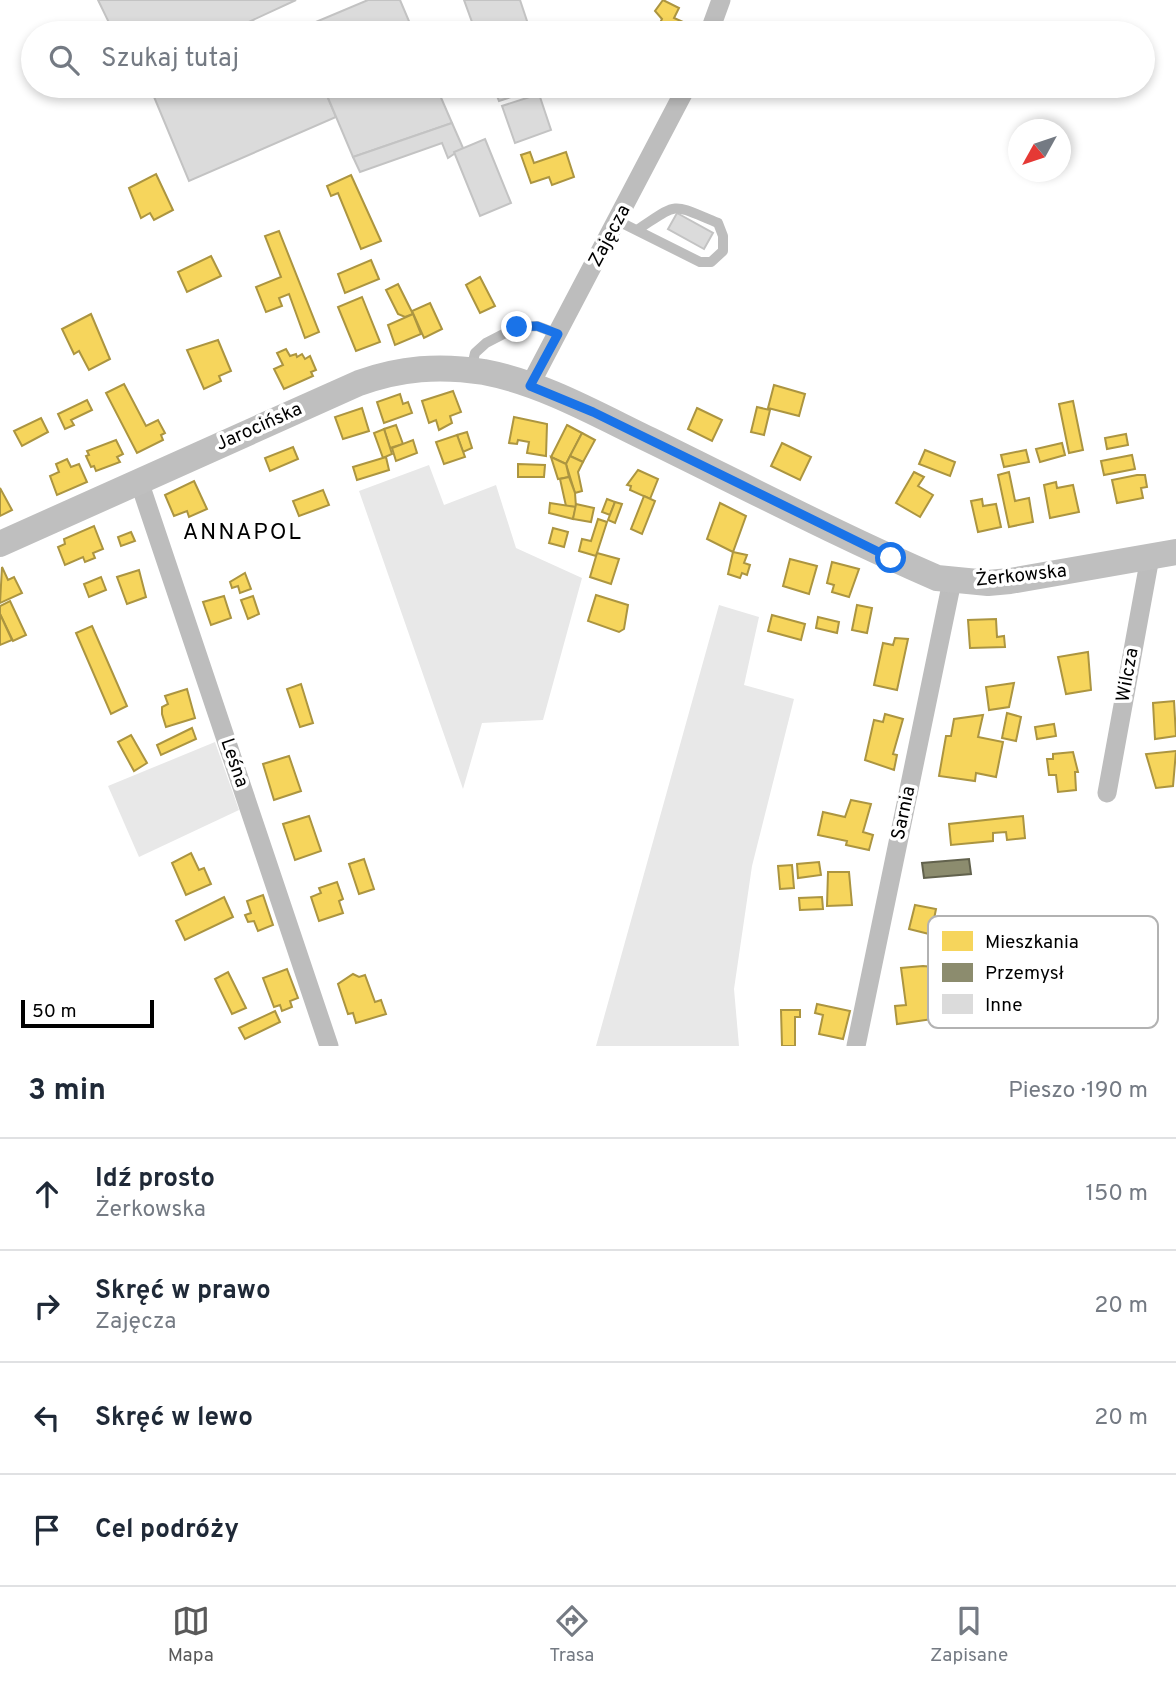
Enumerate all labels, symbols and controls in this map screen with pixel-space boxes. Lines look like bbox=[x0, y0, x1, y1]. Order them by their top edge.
search box bbox=[21, 21, 1155, 98]
icon: search bbox=[45, 41, 83, 79]
text: Szukaj tutaj bbox=[101, 43, 239, 76]
north arrow bbox=[1008, 119, 1071, 182]
street label: Zajęcza bbox=[584, 201, 636, 271]
route end bbox=[501, 311, 532, 342]
street label: Jarocińska bbox=[212, 397, 306, 457]
district label: ANNAPOL bbox=[183, 519, 303, 548]
route start bbox=[875, 542, 906, 573]
street label: Żerkowska bbox=[974, 558, 1068, 593]
street label: Wilcza bbox=[1111, 646, 1145, 704]
street label: Leśna bbox=[214, 735, 254, 791]
street label: Sarnia bbox=[887, 784, 921, 842]
legend bbox=[928, 916, 1158, 1028]
text: Mieszkania bbox=[985, 931, 1079, 955]
text: Przemysł bbox=[985, 962, 1064, 986]
text: Inne bbox=[985, 994, 1023, 1018]
scale bar bbox=[21, 997, 154, 1029]
text: 50 m bbox=[32, 1000, 77, 1024]
text: 3 min bbox=[28, 1073, 106, 1110]
text: Pieszo · 190 m bbox=[1008, 1077, 1148, 1106]
text: Idź prosto bbox=[95, 1163, 215, 1196]
icon: ahead bbox=[28, 1175, 66, 1213]
text: 150 m bbox=[1086, 1180, 1148, 1209]
text: Żerkowska bbox=[95, 1196, 206, 1225]
text: Skręć w prawo bbox=[95, 1275, 271, 1308]
icon: right bbox=[28, 1287, 66, 1325]
text: 20 m bbox=[1094, 1292, 1148, 1321]
text: Zajęcza bbox=[95, 1308, 176, 1337]
icon: left bbox=[28, 1399, 66, 1437]
text: Skręć w lewo bbox=[95, 1402, 253, 1435]
text: 20 m bbox=[1094, 1404, 1148, 1433]
icon: arrive bbox=[28, 1511, 66, 1549]
text: Cel podróży bbox=[95, 1514, 239, 1547]
tab: Mapa bbox=[168, 1602, 214, 1668]
tab: Trasa bbox=[549, 1602, 594, 1668]
tab: Zapisane bbox=[930, 1602, 1008, 1668]

